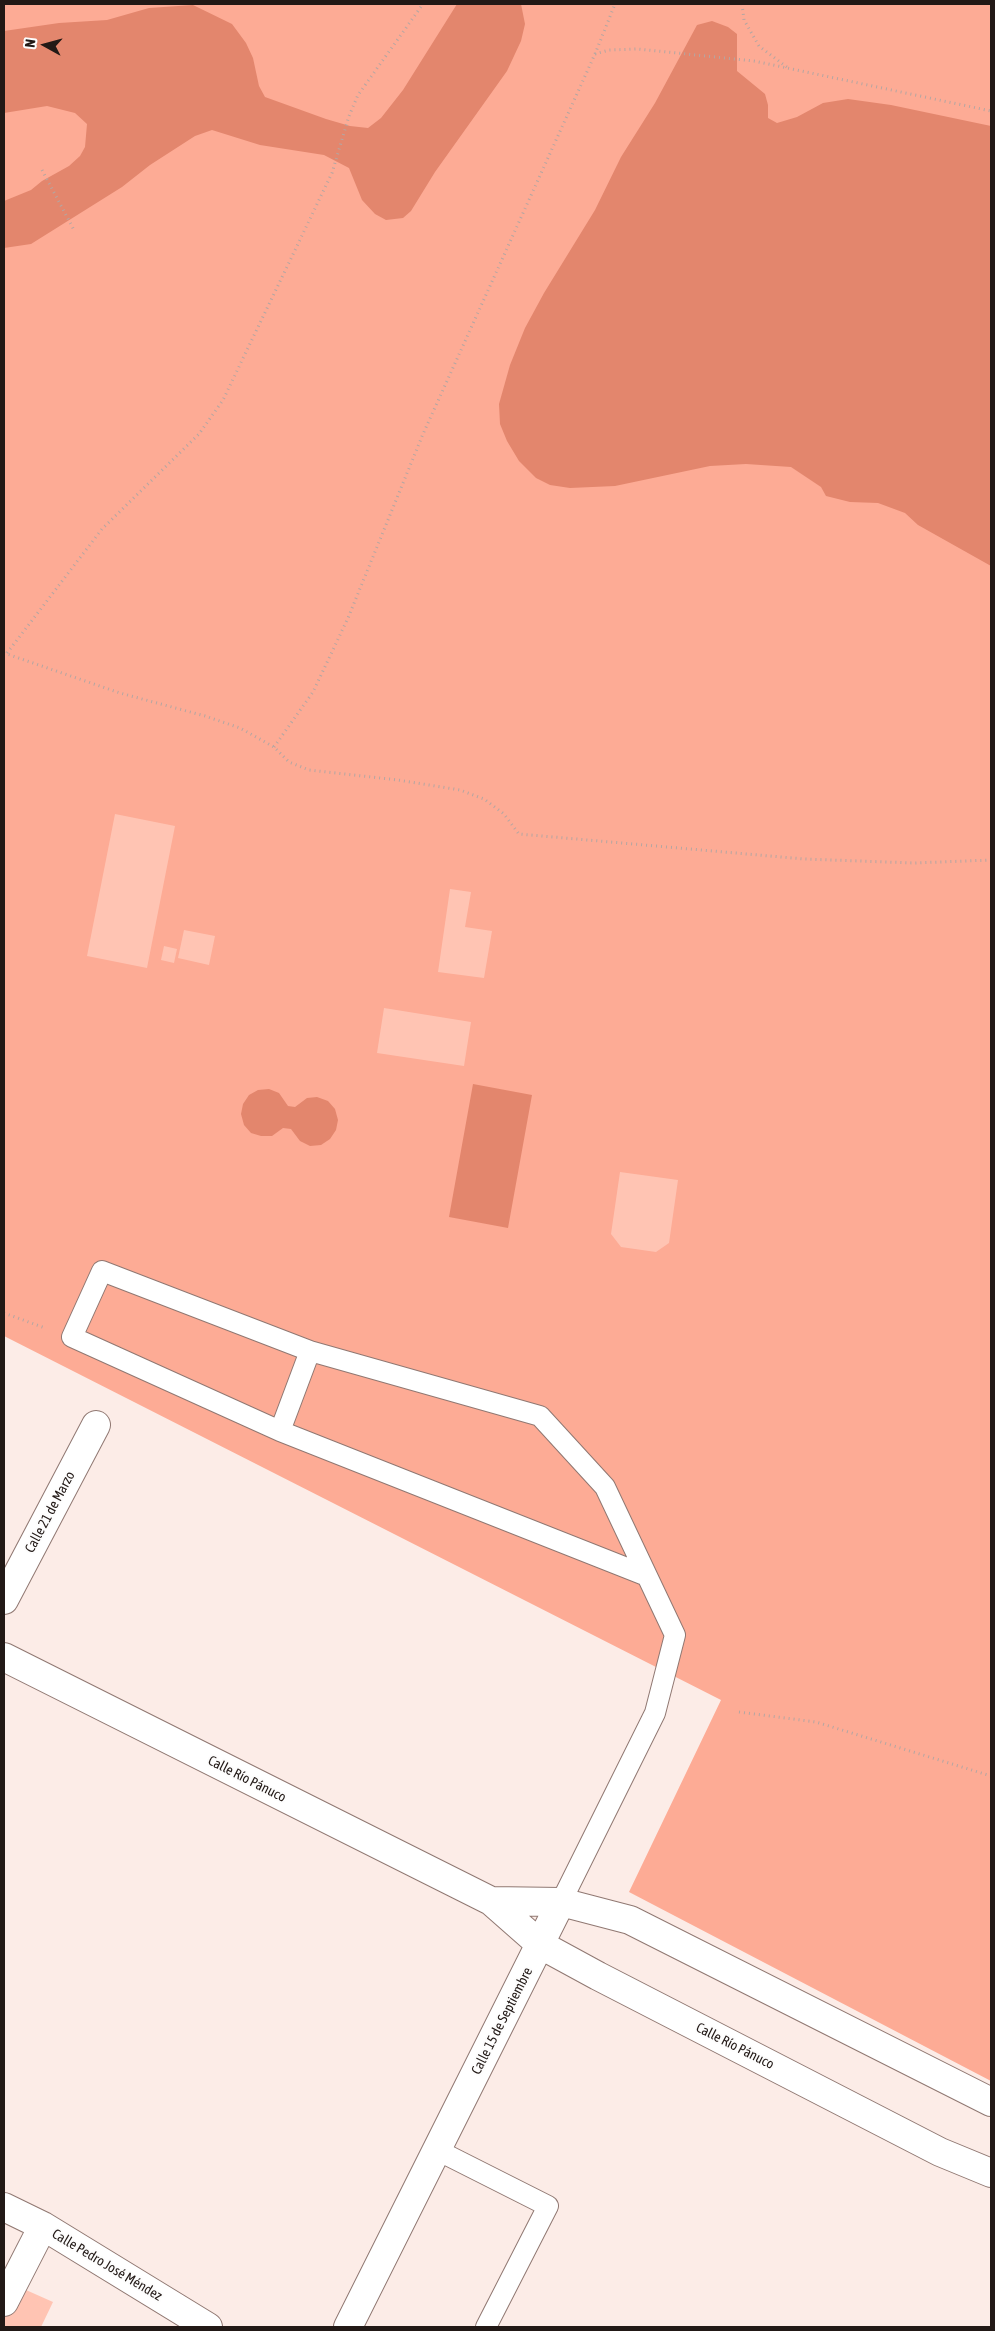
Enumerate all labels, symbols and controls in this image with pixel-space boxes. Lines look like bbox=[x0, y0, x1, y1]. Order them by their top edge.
north arrow bbox=[20, 20, 70, 70]
text: N bbox=[22, 38, 39, 48]
street label: Calle 21 de Marzo bbox=[21, 1468, 79, 1556]
street label: Calle Río Pánuco bbox=[205, 1752, 289, 1806]
street label: Calle 15 de Septiembre bbox=[468, 1965, 536, 2077]
street label: Calle Río Pánuco bbox=[693, 2019, 777, 2073]
street label: Calle Pedro José Méndez bbox=[49, 2225, 165, 2305]

